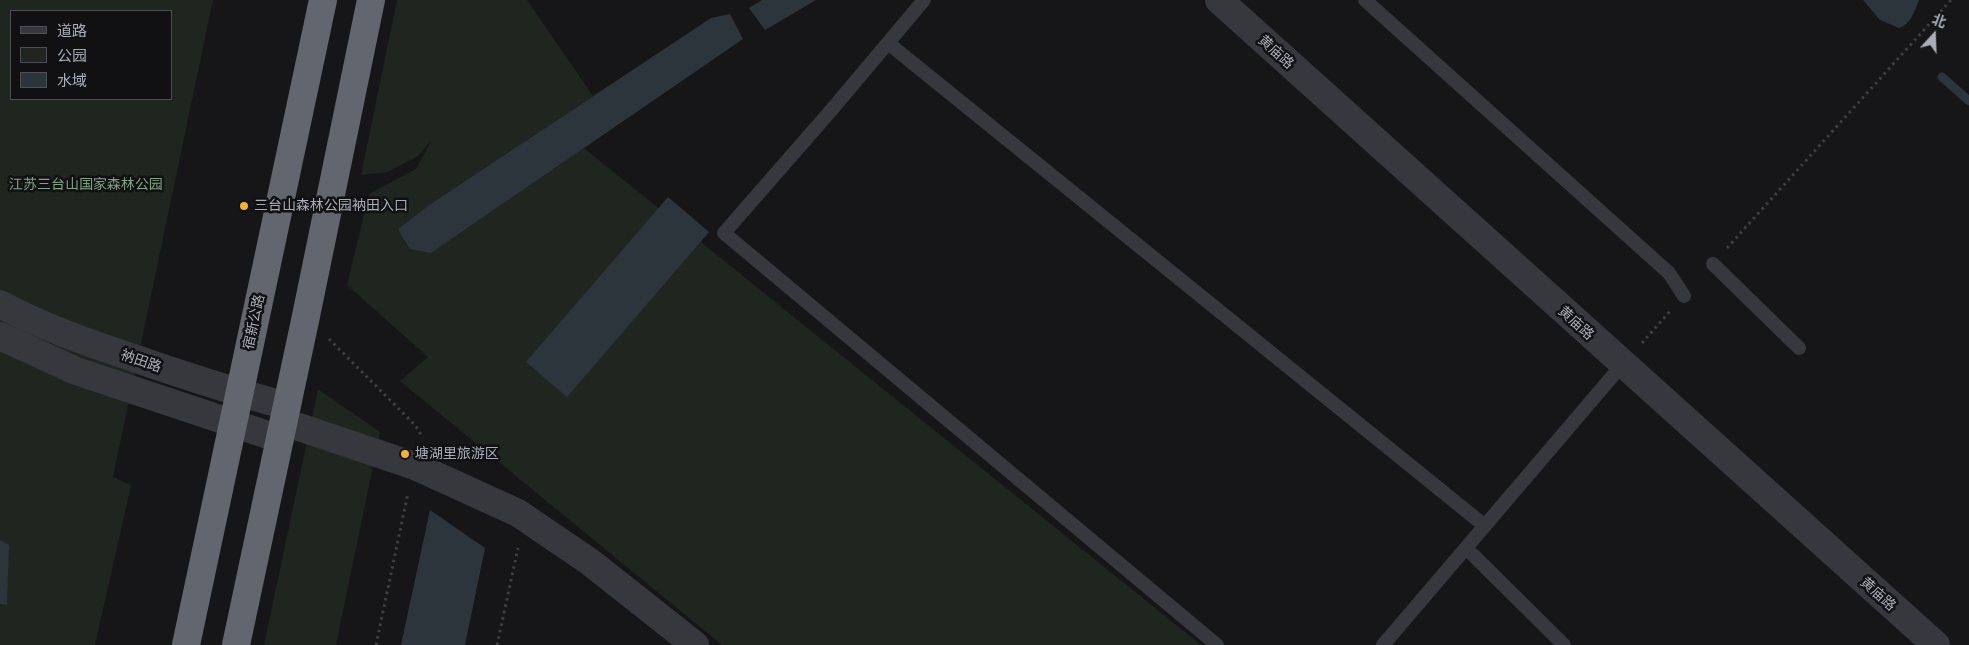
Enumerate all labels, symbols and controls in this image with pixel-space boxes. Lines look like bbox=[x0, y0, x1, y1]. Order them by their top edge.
legend bbox=[10, 10, 172, 100]
north arrow bbox=[1909, 10, 1959, 60]
text: 北 bbox=[1930, 11, 1948, 31]
text: 道路 bbox=[57, 22, 87, 39]
street label: 黄庙路 bbox=[1255, 32, 1297, 72]
text: 公园 bbox=[57, 47, 87, 64]
text: 水域 bbox=[57, 72, 87, 89]
park label: 江苏三台山国家森林公园 bbox=[9, 177, 163, 193]
place label: 三台山森林公园衲田入口 bbox=[254, 198, 408, 214]
marker: 三台山森林公园衲田入口 bbox=[238, 200, 250, 212]
street label: 宿新公路 bbox=[240, 293, 268, 351]
street label: 黄庙路 bbox=[1555, 303, 1597, 343]
street label: 衲田路 bbox=[118, 346, 164, 376]
place label: 塘湖里旅游区 bbox=[415, 446, 499, 462]
marker: 塘湖里旅游区 bbox=[399, 448, 411, 460]
street label: 黄庙路 bbox=[1857, 574, 1899, 614]

